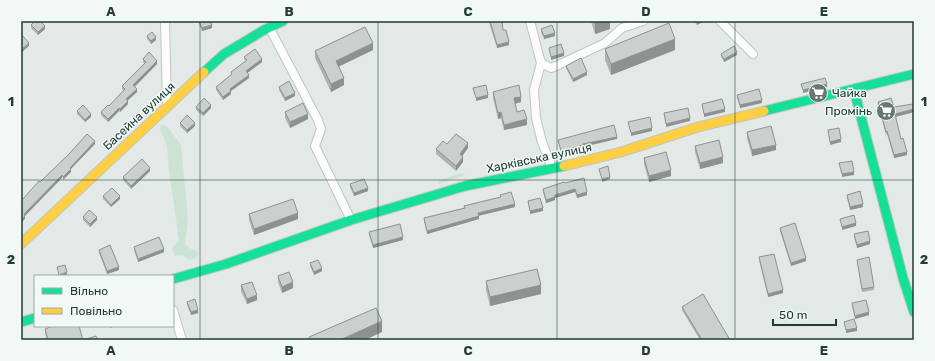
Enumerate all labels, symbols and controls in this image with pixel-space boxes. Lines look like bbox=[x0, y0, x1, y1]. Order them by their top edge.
text: A bbox=[106, 4, 116, 19]
text: B bbox=[284, 4, 294, 19]
text: C bbox=[463, 4, 473, 19]
text: D bbox=[641, 4, 651, 19]
text: E bbox=[820, 4, 828, 19]
street label: Басейна вулиця bbox=[100, 79, 178, 153]
supermarket icon: Чайка bbox=[807, 82, 829, 104]
place label: Чайка bbox=[832, 86, 867, 100]
text: 1 bbox=[8, 94, 14, 109]
text: 1 bbox=[921, 94, 927, 109]
supermarket icon: Промінь bbox=[875, 100, 897, 122]
place label: Промінь bbox=[825, 104, 872, 118]
street label: Харківська вулиця bbox=[485, 140, 593, 176]
text: 2 bbox=[7, 252, 15, 267]
text: 2 bbox=[920, 252, 928, 267]
legend bbox=[34, 275, 174, 327]
text: Вільно bbox=[70, 284, 108, 298]
scale bar bbox=[773, 301, 836, 327]
text: Повільно bbox=[70, 304, 122, 318]
text: 50 m bbox=[779, 308, 807, 322]
text: A bbox=[106, 343, 116, 358]
text: B bbox=[284, 343, 294, 358]
text: C bbox=[463, 343, 473, 358]
text: D bbox=[641, 343, 651, 358]
text: E bbox=[820, 343, 828, 358]

